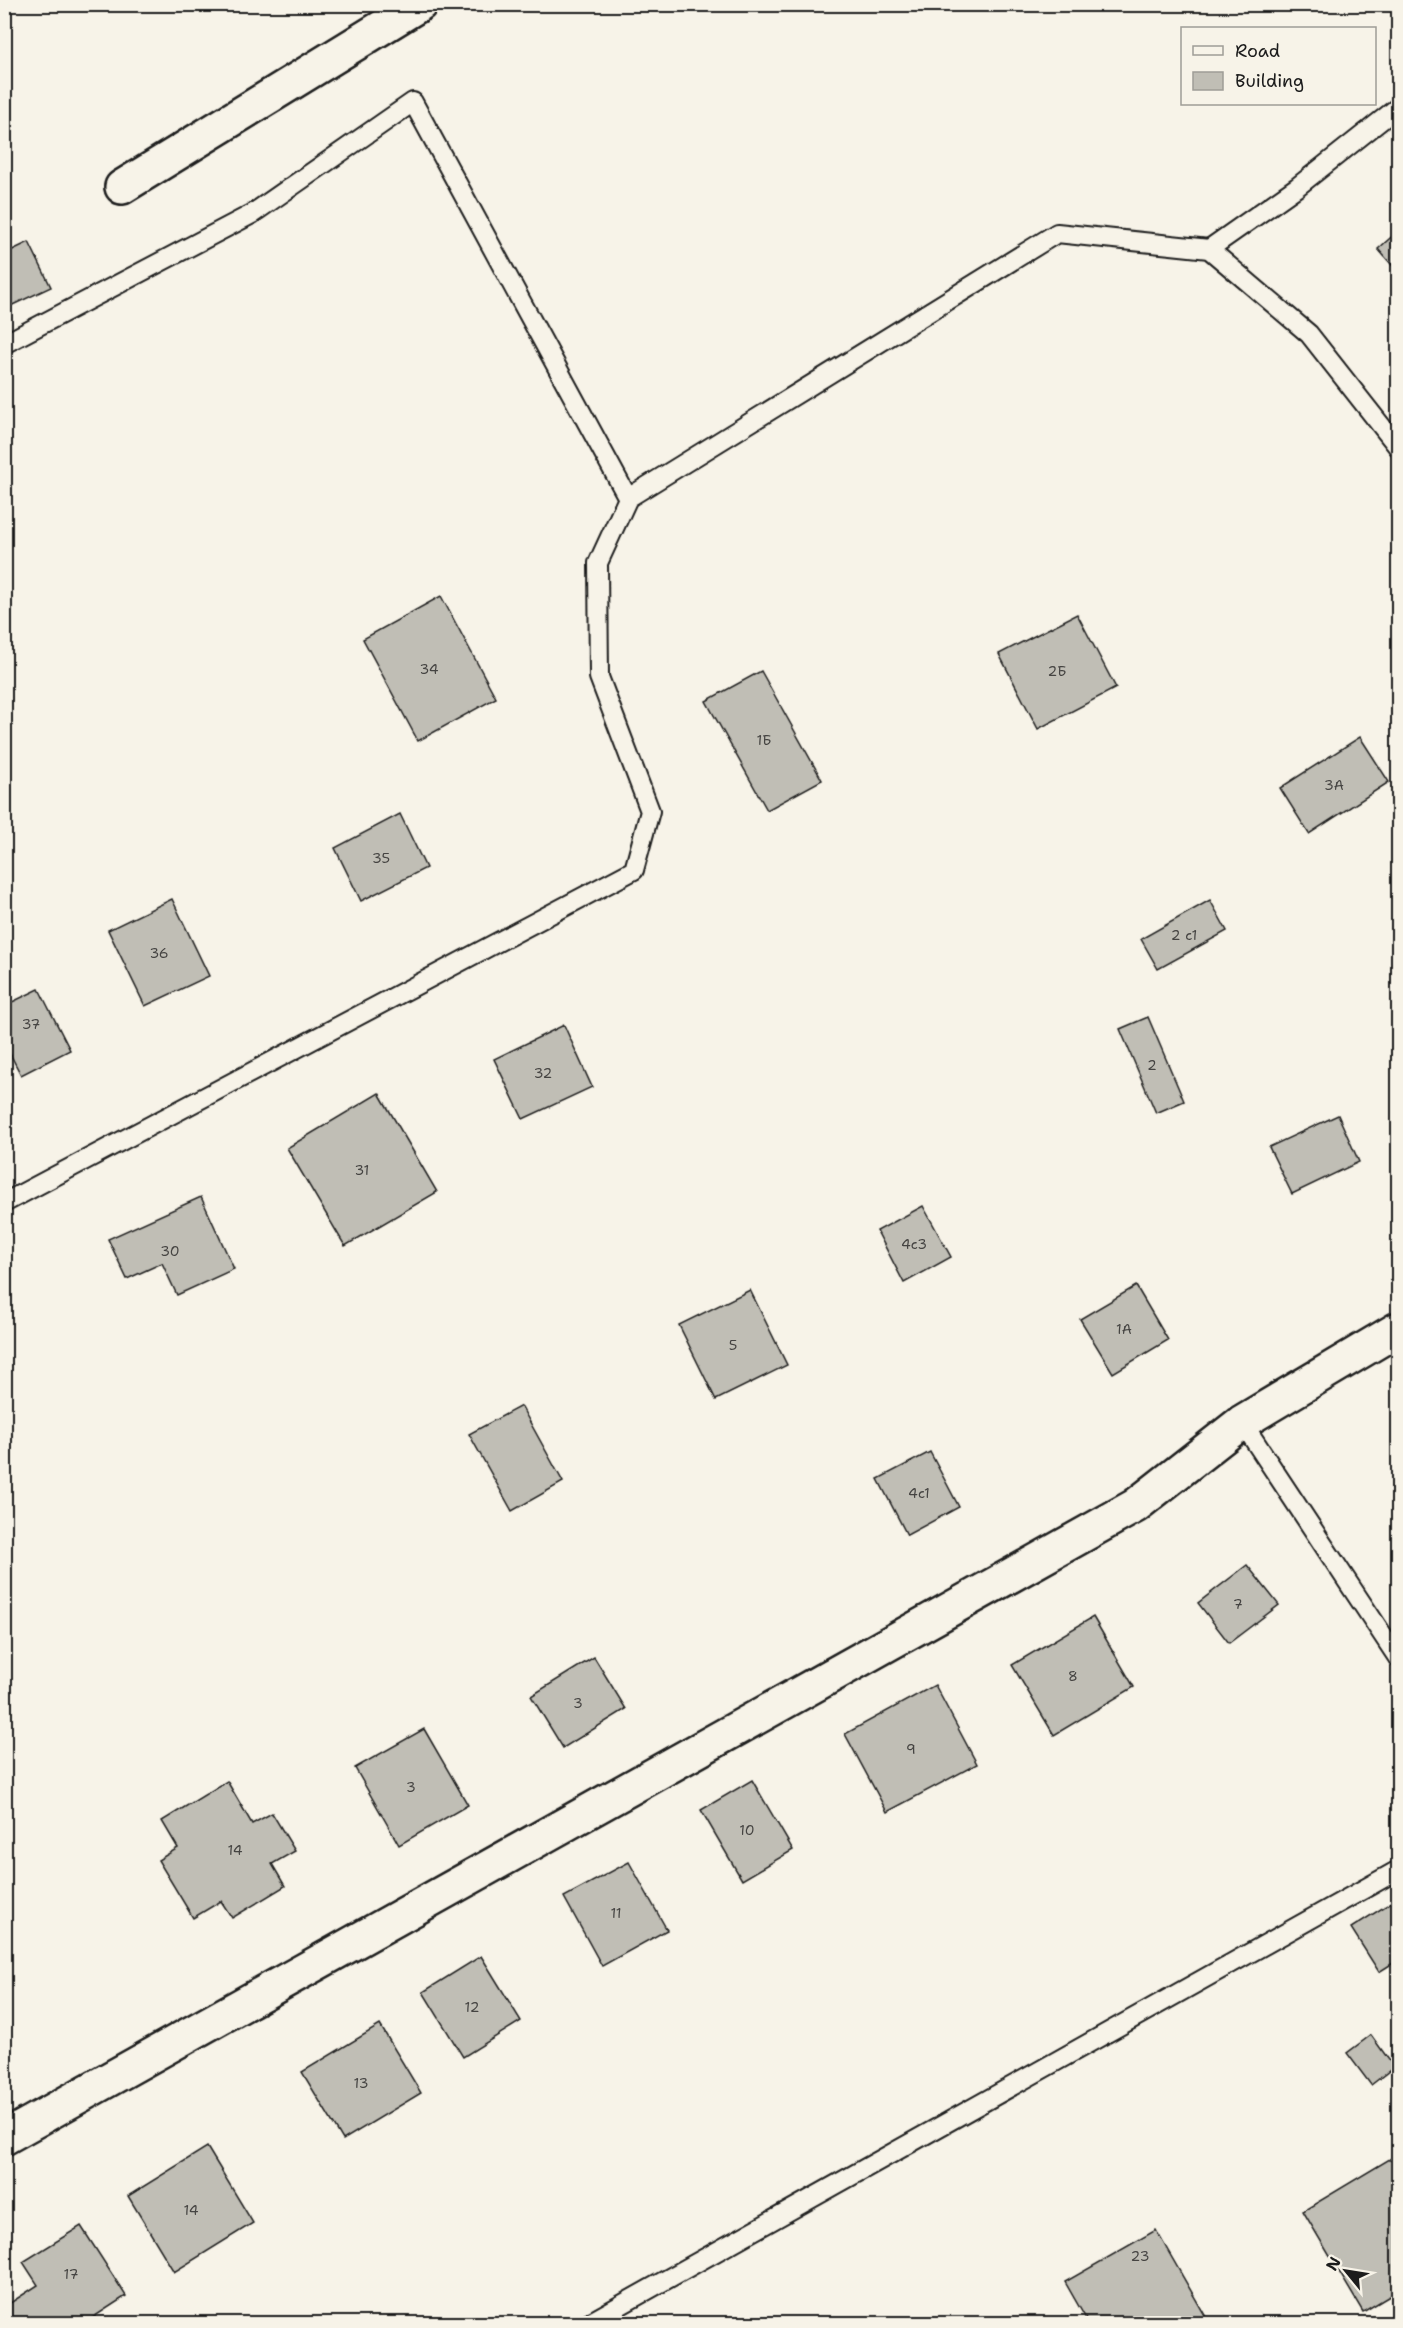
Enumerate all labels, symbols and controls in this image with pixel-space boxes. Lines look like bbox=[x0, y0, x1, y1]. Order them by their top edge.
legend bbox=[1181, 27, 1376, 105]
text: Road bbox=[1235, 39, 1280, 63]
text: Building bbox=[1235, 69, 1304, 93]
house number: 34 bbox=[419, 660, 439, 678]
house number: 2Б bbox=[1047, 662, 1067, 680]
house number: 1Б bbox=[756, 731, 772, 749]
house number: 3А bbox=[1324, 776, 1344, 794]
house number: 35 bbox=[372, 849, 390, 867]
house number: 2 с1 bbox=[1171, 926, 1197, 944]
house number: 36 bbox=[149, 944, 169, 962]
house number: 37 bbox=[22, 1015, 40, 1033]
house number: 2 bbox=[1147, 1056, 1157, 1074]
house number: 32 bbox=[534, 1064, 552, 1082]
house number: 31 bbox=[355, 1161, 369, 1179]
house number: 4с3 bbox=[901, 1235, 927, 1253]
house number: 30 bbox=[160, 1242, 180, 1260]
house number: 1А bbox=[1116, 1320, 1132, 1338]
house number: 5 bbox=[729, 1336, 737, 1354]
house number: 4с1 bbox=[908, 1484, 930, 1502]
house number: 7 bbox=[1233, 1595, 1243, 1613]
house number: 8 bbox=[1068, 1667, 1078, 1685]
house number: 3 bbox=[573, 1694, 583, 1712]
house number: 9 bbox=[906, 1740, 916, 1758]
house number: 3 bbox=[406, 1778, 416, 1796]
house number: 10 bbox=[739, 1821, 755, 1839]
house number: 14 bbox=[227, 1841, 243, 1859]
house number: 11 bbox=[610, 1904, 622, 1922]
house number: 12 bbox=[465, 1998, 479, 2016]
house number: 13 bbox=[354, 2074, 368, 2092]
house number: 14 bbox=[183, 2201, 199, 2219]
north arrow bbox=[1316, 2241, 1376, 2301]
house number: 23 bbox=[1131, 2247, 1149, 2265]
text: N bbox=[1321, 2253, 1346, 2274]
house number: 17 bbox=[64, 2265, 78, 2283]

